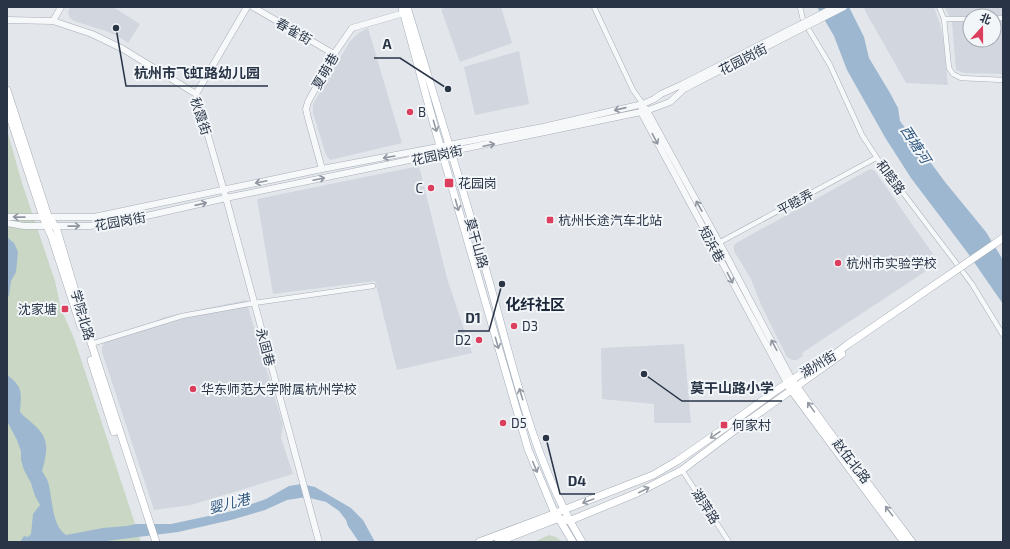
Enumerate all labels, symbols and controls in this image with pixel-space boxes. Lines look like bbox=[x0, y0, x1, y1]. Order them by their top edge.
north arrow bbox=[962, 8, 1002, 48]
text: 北 bbox=[978, 10, 993, 26]
street label: 春雀街 bbox=[273, 14, 315, 48]
callout: A bbox=[374, 32, 400, 58]
text: A bbox=[382, 35, 392, 52]
street label: 花园岗街 bbox=[716, 40, 770, 78]
street label: 夏萌巷 bbox=[308, 50, 342, 92]
callout: 杭州市飞虹路幼儿园 bbox=[126, 60, 268, 86]
text: 杭州市飞虹路幼儿园 bbox=[134, 64, 260, 81]
street label: 秋霞街 bbox=[187, 95, 215, 137]
place label: B bbox=[418, 104, 426, 120]
one-way arrow bbox=[613, 105, 626, 113]
marker: B bbox=[405, 107, 415, 117]
one-way arrow bbox=[431, 119, 439, 132]
water label: 西塘河 bbox=[897, 122, 936, 169]
one-way arrow bbox=[652, 133, 659, 145]
one-way arrow bbox=[482, 140, 495, 148]
street label: 花园岗街 bbox=[410, 142, 464, 168]
one-way arrow bbox=[383, 153, 396, 161]
street label: 和睦路 bbox=[873, 157, 909, 197]
one-way arrow bbox=[312, 175, 325, 183]
place label: 花园岗 bbox=[458, 175, 497, 191]
marker: 花园岗 bbox=[443, 177, 455, 189]
one-way arrow bbox=[255, 178, 268, 186]
place label: C bbox=[416, 180, 423, 196]
marker: C bbox=[426, 183, 436, 193]
street label: 平睦弄 bbox=[774, 186, 816, 218]
one-way arrow bbox=[454, 198, 461, 211]
one-way arrow bbox=[195, 199, 208, 207]
one-way arrow bbox=[695, 200, 702, 212]
street label: 花园岗街 bbox=[93, 209, 147, 233]
place label: 杭州长途汽车北站 bbox=[558, 212, 662, 228]
one-way arrow bbox=[13, 213, 26, 221]
marker: 杭州长途汽车北站 bbox=[545, 215, 555, 225]
street label: 莫干山路 bbox=[462, 216, 492, 270]
one-way arrow bbox=[67, 223, 80, 230]
street label: 短浜巷 bbox=[696, 223, 728, 265]
place label: 杭州市实验学校 bbox=[846, 255, 937, 271]
marker: 杭州市实验学校 bbox=[833, 258, 843, 268]
one-way arrow bbox=[727, 272, 734, 284]
street label: 学院北路 bbox=[68, 288, 98, 342]
district label: 化纤社区 bbox=[505, 295, 565, 313]
place label: 沈家塘 bbox=[18, 301, 57, 317]
marker: 沈家塘 bbox=[60, 304, 70, 314]
callout: D1 bbox=[458, 305, 489, 331]
text: D1 bbox=[465, 309, 481, 326]
place label: D3 bbox=[522, 318, 538, 334]
marker: D3 bbox=[509, 321, 519, 331]
street label: 永固巷 bbox=[253, 326, 279, 368]
place label: D2 bbox=[455, 332, 471, 348]
marker: D2 bbox=[474, 335, 484, 345]
one-way arrow bbox=[494, 336, 501, 349]
one-way arrow bbox=[769, 339, 777, 351]
street label: 湖州街 bbox=[797, 347, 839, 381]
callout: 莫干山路小学 bbox=[682, 375, 782, 401]
text: 莫干山路小学 bbox=[690, 379, 774, 396]
place label: 华东师范大学附属杭州学校 bbox=[201, 381, 357, 397]
marker: 华东师范大学附属杭州学校 bbox=[188, 384, 198, 394]
one-way arrow bbox=[517, 388, 524, 401]
one-way arrow bbox=[807, 401, 815, 412]
place label: D5 bbox=[511, 415, 527, 431]
place label: 何家村 bbox=[732, 417, 771, 433]
marker: D5 bbox=[498, 418, 508, 428]
marker: 何家村 bbox=[719, 420, 729, 430]
one-way arrow bbox=[710, 431, 721, 439]
street label: 赵伍北路 bbox=[830, 436, 874, 486]
one-way arrow bbox=[532, 461, 540, 473]
callout: D4 bbox=[560, 468, 595, 494]
text: D4 bbox=[568, 472, 586, 489]
one-way arrow bbox=[637, 485, 649, 493]
street label: 湖萍路 bbox=[689, 485, 723, 527]
water label: 婴儿港 bbox=[207, 489, 253, 516]
one-way arrow bbox=[582, 497, 594, 505]
one-way arrow bbox=[885, 505, 894, 516]

